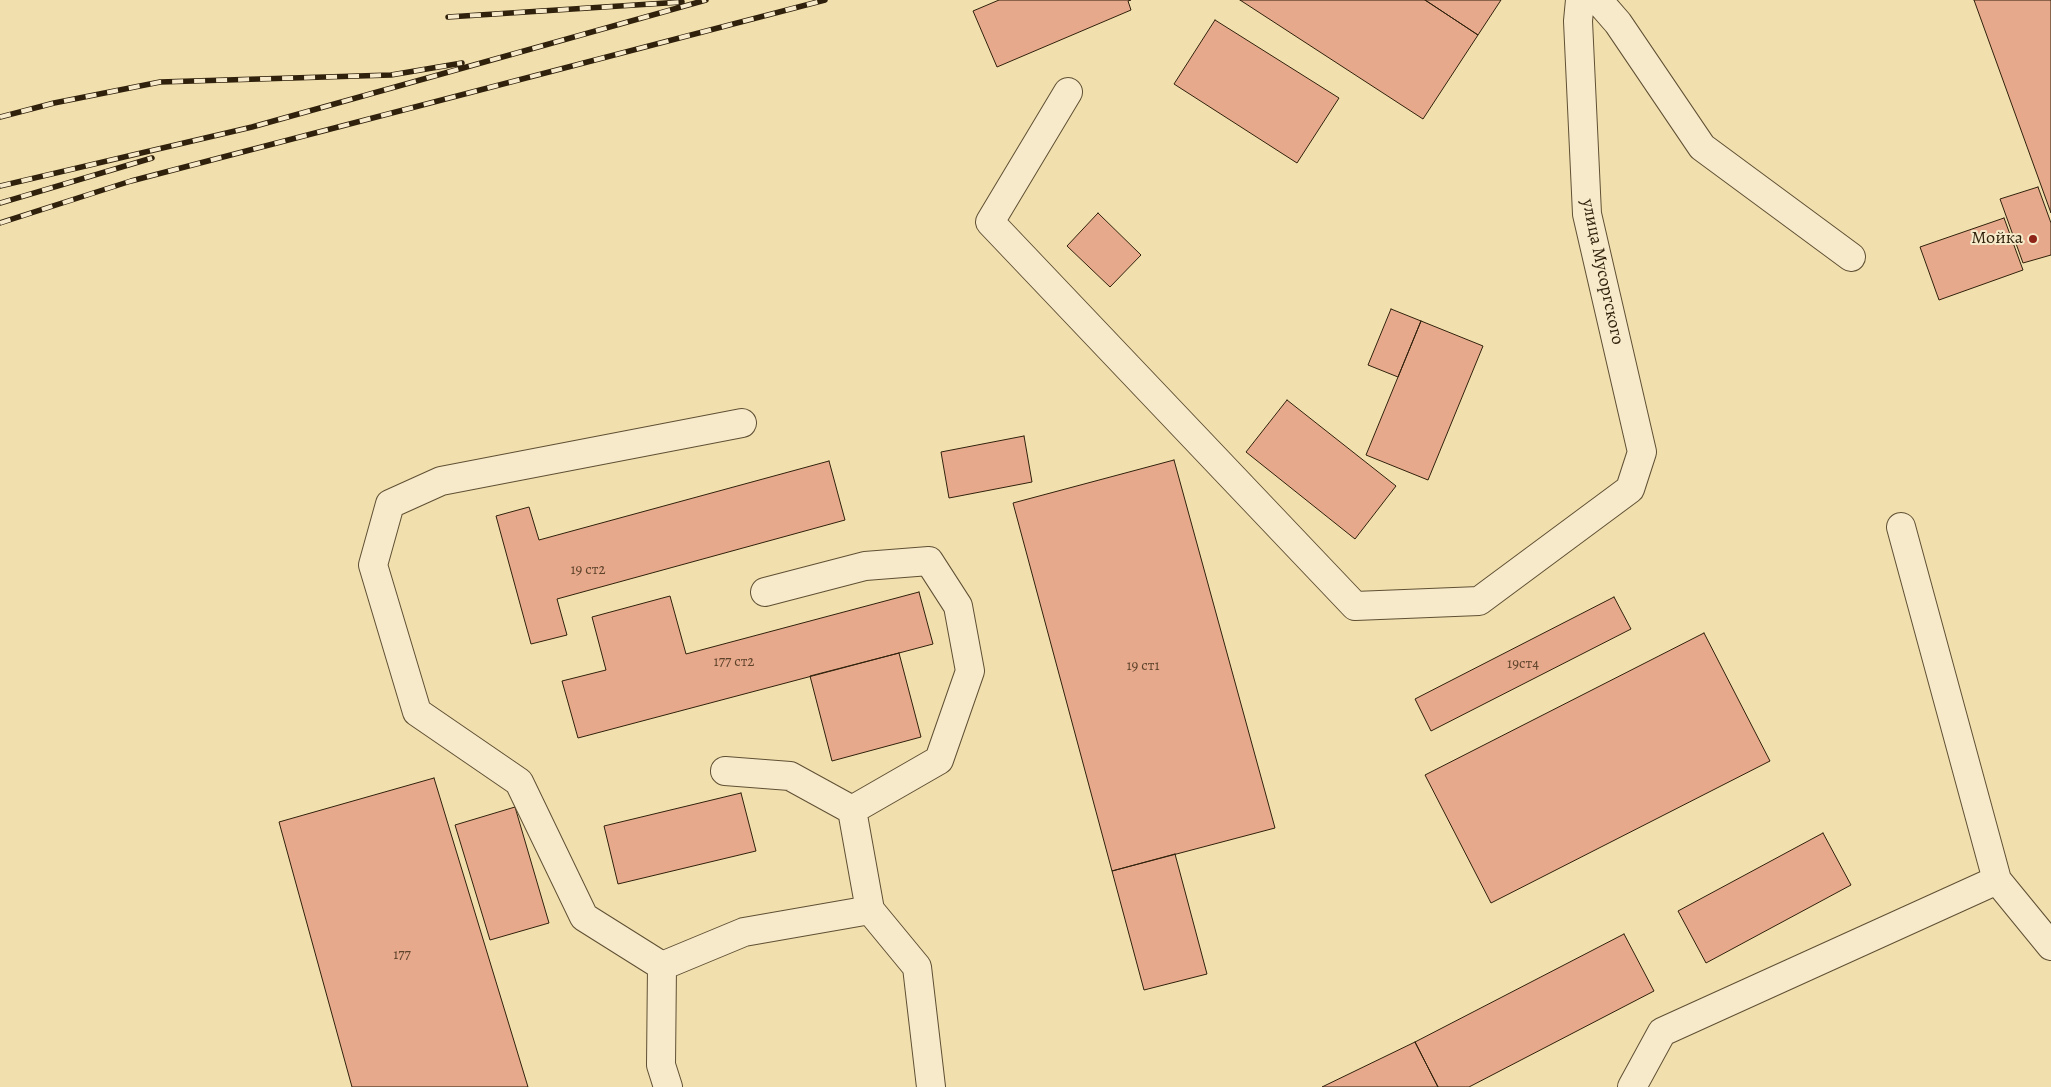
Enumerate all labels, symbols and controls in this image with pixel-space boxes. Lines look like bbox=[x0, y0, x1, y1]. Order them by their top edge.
street label: улица Мусоргского bbox=[1576, 197, 1628, 347]
place label: Мойка bbox=[1971, 228, 2023, 250]
marker: Мойка bbox=[2027, 233, 2039, 245]
house number: 19 ст2 bbox=[570, 561, 606, 579]
house number: 177 ст2 bbox=[714, 653, 754, 671]
house number: 19ст4 bbox=[1507, 655, 1539, 673]
house number: 19 ст1 bbox=[1126, 657, 1160, 675]
house number: 177 bbox=[393, 946, 411, 964]

